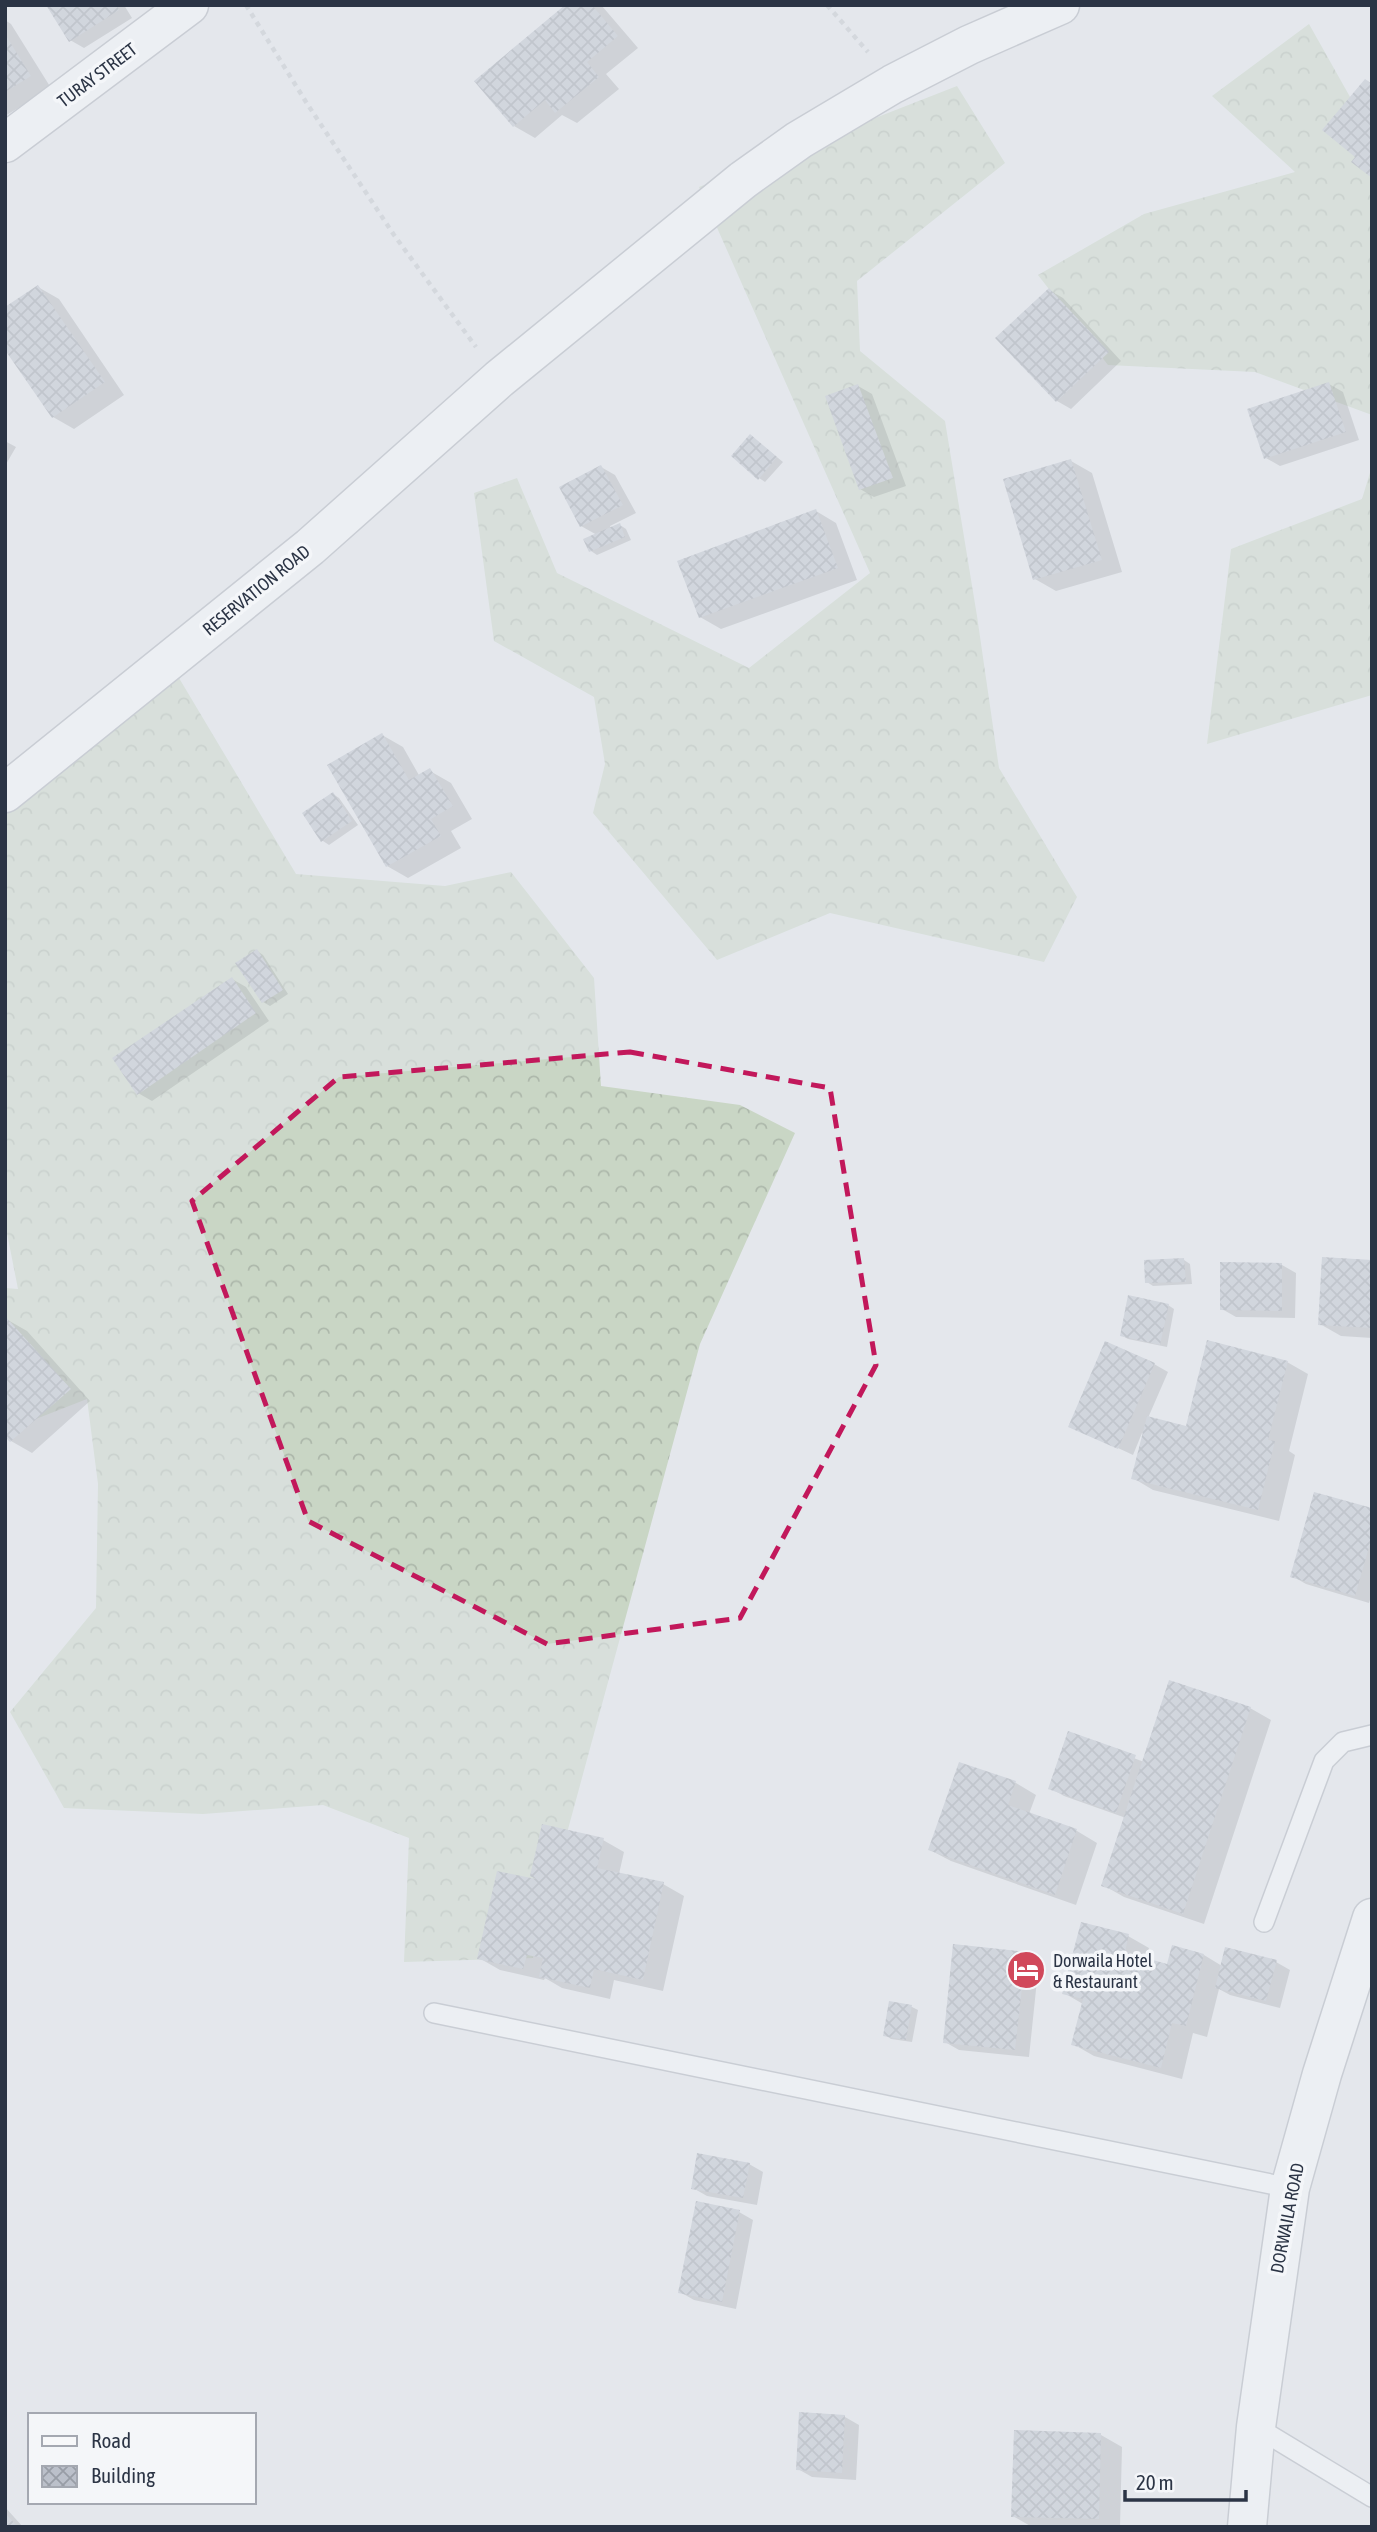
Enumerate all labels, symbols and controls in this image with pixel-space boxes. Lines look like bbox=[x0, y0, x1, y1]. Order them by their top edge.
street label: TURAY STREET bbox=[53, 38, 141, 112]
street label: RESERVATION ROAD bbox=[198, 540, 314, 640]
hotel icon: Dorwaila Hotel & Restaurant bbox=[1005, 1949, 1047, 1991]
place label: Dorwaila Hotel & Restaurant bbox=[1053, 1950, 1153, 1992]
street label: DORWAILA ROAD bbox=[1266, 2161, 1308, 2275]
legend bbox=[28, 2413, 256, 2504]
text: Road bbox=[91, 2428, 131, 2452]
scale bar bbox=[1125, 2458, 1246, 2502]
text: Building bbox=[91, 2463, 155, 2487]
text: 20 m bbox=[1136, 2470, 1174, 2494]

